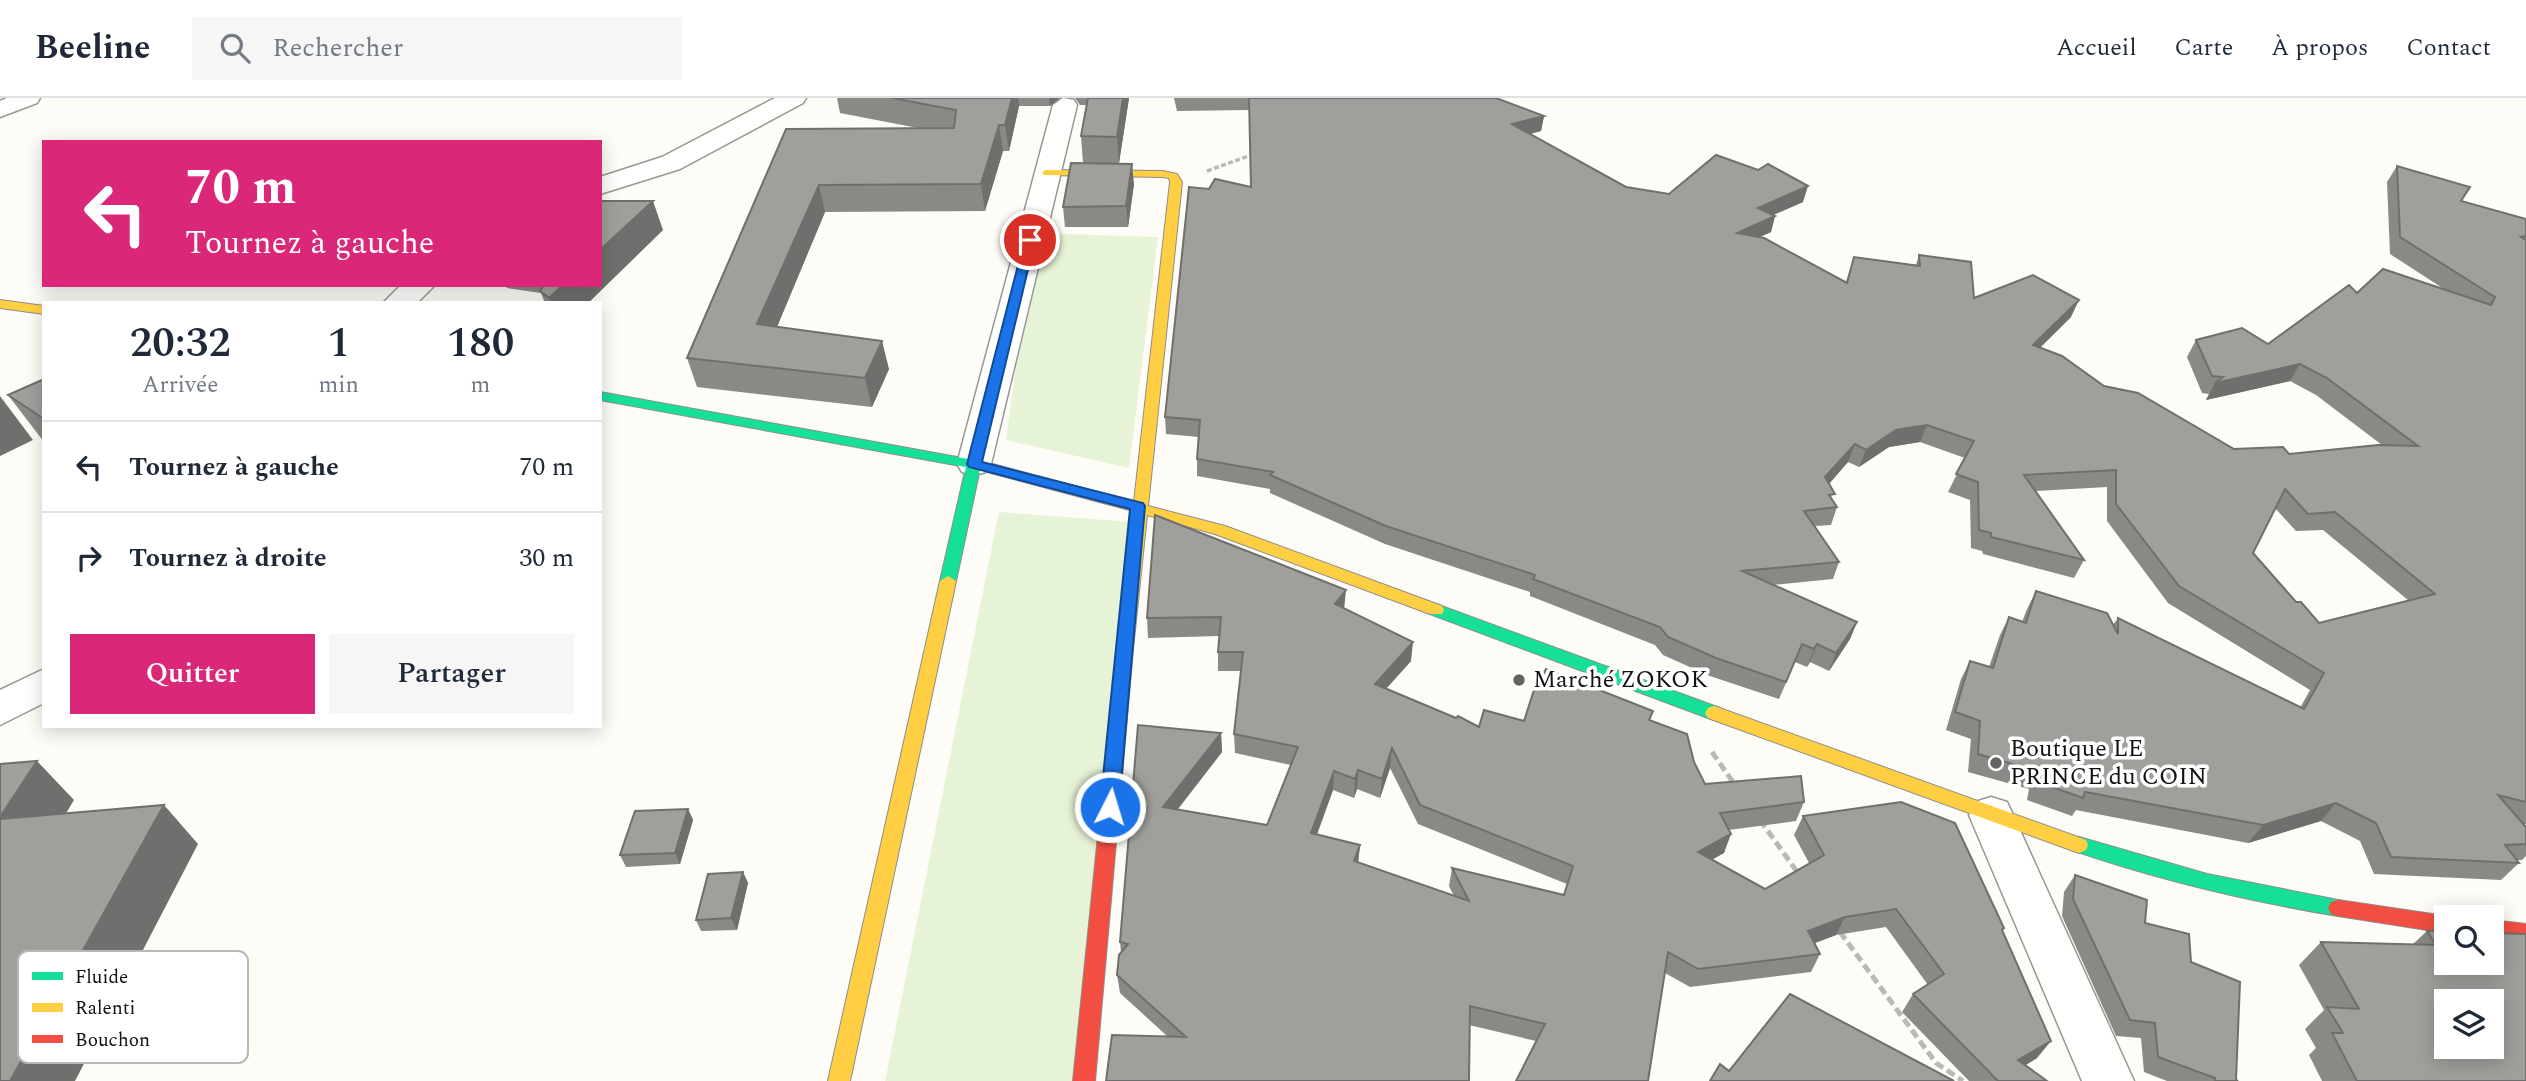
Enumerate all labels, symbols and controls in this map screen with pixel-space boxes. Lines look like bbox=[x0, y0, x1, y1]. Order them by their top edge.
search box bbox=[192, 17, 682, 80]
text: Beeline bbox=[35, 23, 150, 73]
text: Rechercher bbox=[272, 28, 403, 68]
icon: search bbox=[216, 29, 254, 67]
text: Accueil bbox=[2056, 30, 2136, 66]
text: Carte bbox=[2174, 30, 2233, 66]
text: À propos bbox=[2271, 30, 2368, 66]
text: Contact bbox=[2406, 30, 2491, 66]
text: 70 m bbox=[185, 151, 296, 226]
icon: left bbox=[70, 168, 161, 259]
pin bbox=[1000, 210, 1060, 270]
text: Tournez à gauche bbox=[185, 219, 434, 268]
icon: arrive bbox=[1011, 221, 1049, 259]
text: 20:32 bbox=[130, 312, 231, 375]
text: 1 bbox=[327, 312, 350, 375]
text: 180 bbox=[447, 312, 514, 375]
text: Arrivée bbox=[142, 368, 218, 403]
text: min bbox=[319, 368, 359, 403]
text: m bbox=[471, 368, 490, 403]
text: Tournez à gauche bbox=[129, 447, 339, 487]
text: 70 m bbox=[519, 447, 574, 487]
icon: left bbox=[70, 448, 108, 486]
text: Tournez à droite bbox=[129, 538, 327, 578]
text: 30 m bbox=[519, 538, 574, 578]
icon: right bbox=[70, 539, 108, 577]
button: Quitter bbox=[70, 634, 315, 714]
button: Partager bbox=[329, 634, 574, 714]
place label: Marché ZOKOK bbox=[1533, 662, 1708, 698]
marker: Marché ZOKOK bbox=[1511, 672, 1527, 688]
place label: Boutique LE PRINCE du COIN bbox=[2010, 731, 2207, 795]
marker: Boutique LE PRINCE du COIN bbox=[1988, 755, 2004, 771]
position arrow bbox=[1073, 770, 1147, 844]
map controls bbox=[2434, 905, 2504, 1059]
button: search bbox=[2434, 905, 2504, 975]
legend bbox=[18, 951, 248, 1063]
text: Fluide bbox=[75, 963, 128, 992]
button: layers bbox=[2434, 989, 2504, 1059]
text: Ralenti bbox=[75, 994, 135, 1023]
text: Bouchon bbox=[75, 1026, 150, 1055]

